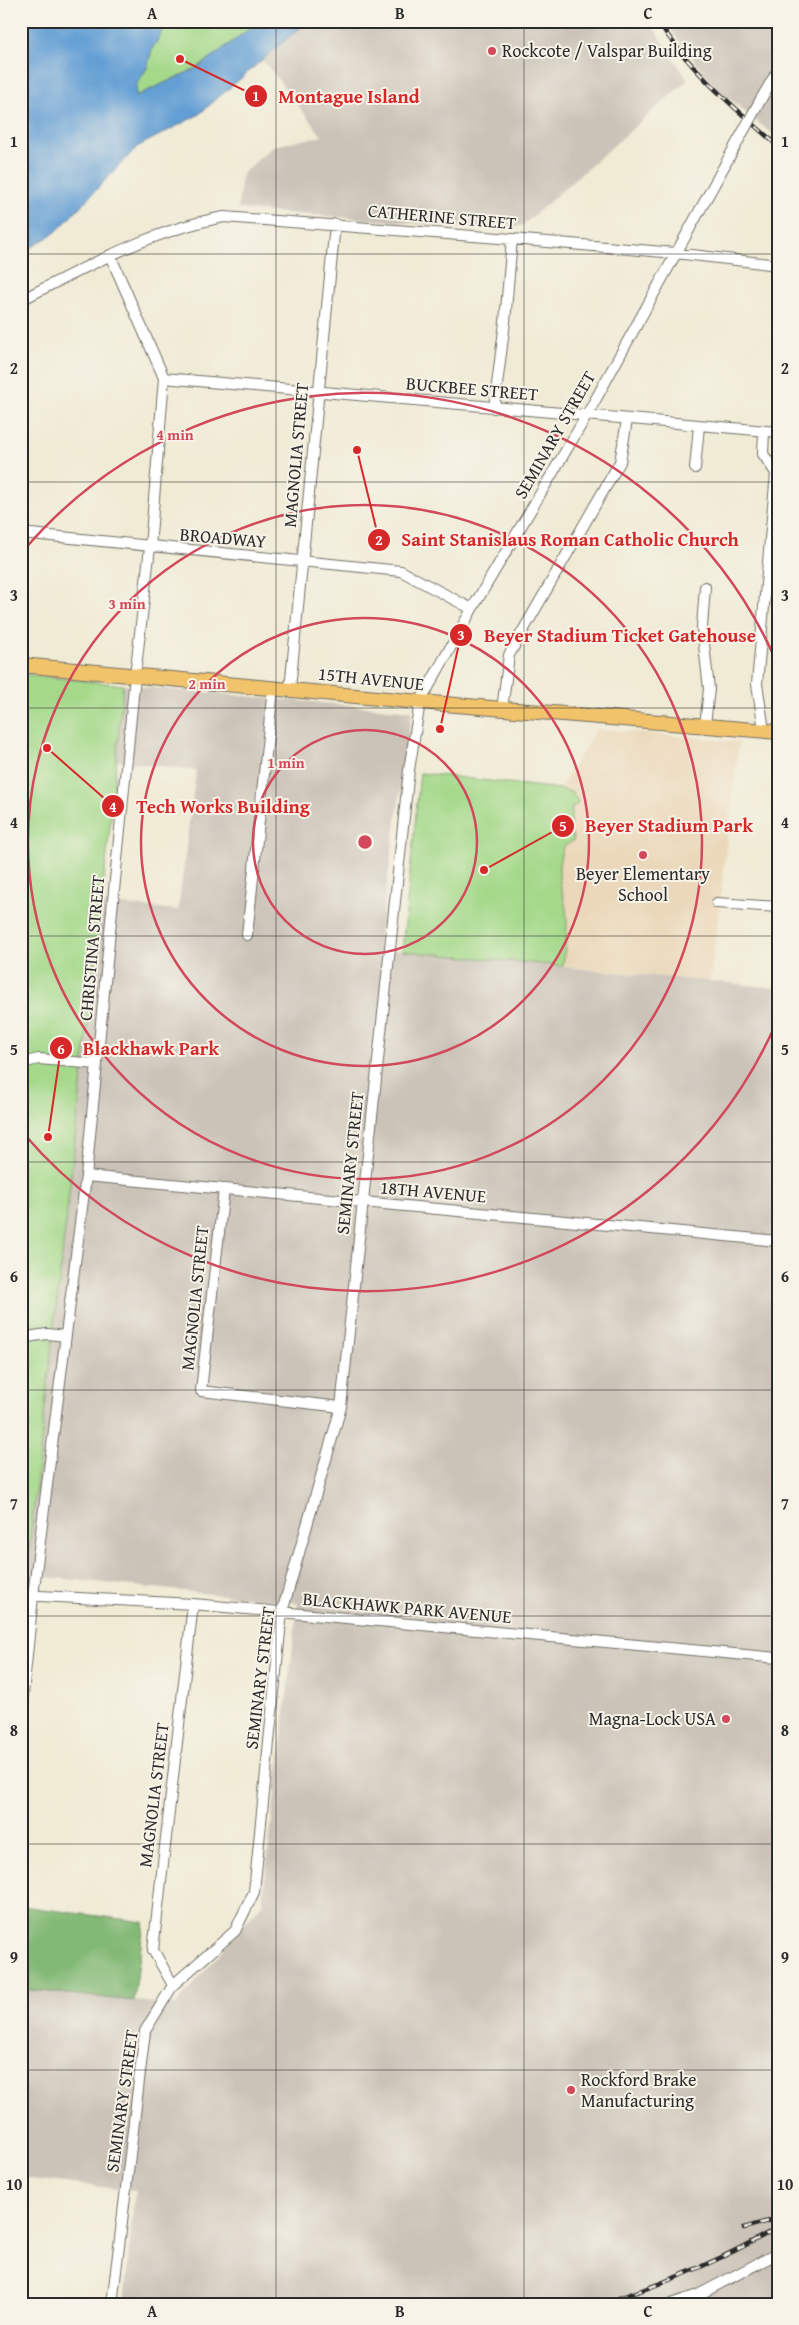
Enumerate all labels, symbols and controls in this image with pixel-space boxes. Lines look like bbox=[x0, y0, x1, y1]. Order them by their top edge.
text: A bbox=[147, 1, 158, 25]
text: B bbox=[395, 1, 405, 25]
text: C bbox=[643, 1, 653, 25]
place label: Rockcote / Valspar Building bbox=[502, 37, 712, 64]
marker: Rockcote / Valspar Building bbox=[486, 45, 498, 57]
callout: Montague Island bbox=[243, 79, 429, 113]
text: Montague Island bbox=[278, 82, 420, 110]
text: 1 bbox=[252, 85, 260, 106]
text: 1 bbox=[10, 129, 18, 153]
text: 1 bbox=[781, 129, 789, 153]
street label: CATHERINE STREET bbox=[367, 197, 517, 236]
text: 2 bbox=[10, 356, 18, 380]
text: 2 bbox=[781, 356, 789, 380]
street label: SEMINARY STREET bbox=[507, 366, 602, 504]
street label: BUCKBEE STREET bbox=[405, 369, 539, 408]
street label: MAGNOLIA STREET bbox=[276, 381, 315, 529]
text: 4 min bbox=[156, 424, 194, 445]
street label: BROADWAY bbox=[179, 520, 268, 555]
callout: Saint Stanislaus Roman Catholic Church bbox=[366, 523, 748, 557]
text: Saint Stanislaus Roman Catholic Church bbox=[401, 525, 739, 553]
text: 2 bbox=[375, 529, 383, 550]
text: 3 bbox=[10, 583, 18, 607]
text: 3 bbox=[781, 583, 789, 607]
text: 3 min bbox=[108, 593, 146, 614]
callout: Beyer Stadium Ticket Gatehouse bbox=[449, 618, 766, 652]
text: Beyer Stadium Ticket Gatehouse bbox=[484, 621, 756, 649]
text: 3 bbox=[457, 624, 465, 645]
street label: 15TH AVENUE bbox=[317, 660, 425, 697]
text: 2 min bbox=[188, 673, 226, 694]
text: 1 min bbox=[267, 752, 305, 773]
callout: Tech Works Building bbox=[101, 789, 320, 823]
text: Tech Works Building bbox=[136, 792, 311, 820]
text: 4 bbox=[109, 796, 117, 817]
callout: Beyer Stadium Park bbox=[550, 809, 763, 843]
text: 4 bbox=[10, 810, 18, 834]
text: 4 bbox=[781, 810, 789, 834]
text: Beyer Stadium Park bbox=[585, 811, 753, 839]
text: 5 bbox=[559, 815, 567, 836]
centre of rings bbox=[356, 833, 374, 851]
marker: Beyer Elementary School bbox=[637, 849, 649, 861]
place label: Beyer Elementary School bbox=[576, 860, 710, 908]
street label: CHRISTINA STREET bbox=[72, 874, 111, 1022]
callout: Blackhawk Park bbox=[48, 1031, 229, 1065]
text: Blackhawk Park bbox=[83, 1034, 219, 1062]
text: 5 bbox=[10, 1037, 18, 1061]
text: 5 bbox=[781, 1037, 789, 1061]
text: 6 bbox=[57, 1038, 65, 1059]
street label: SEMINARY STREET bbox=[329, 1090, 370, 1236]
street label: 18TH AVENUE bbox=[379, 1173, 487, 1210]
street label: MAGNOLIA STREET bbox=[173, 1224, 216, 1372]
text: 6 bbox=[10, 1264, 18, 1288]
text: 6 bbox=[781, 1264, 789, 1288]
text: 7 bbox=[10, 1491, 18, 1515]
text: 7 bbox=[781, 1491, 789, 1515]
street label: BLACKHAWK PARK AVENUE bbox=[302, 1585, 513, 1630]
street label: SEMINARY STREET bbox=[237, 1605, 282, 1751]
place label: Magna-Lock USA bbox=[589, 1705, 716, 1732]
marker: Magna-Lock USA bbox=[720, 1713, 732, 1725]
text: 8 bbox=[10, 1718, 18, 1742]
text: 8 bbox=[781, 1718, 789, 1742]
street label: MAGNOLIA STREET bbox=[131, 1721, 176, 1869]
text: 9 bbox=[10, 1945, 18, 1969]
text: 9 bbox=[781, 1945, 789, 1969]
street label: SEMINARY STREET bbox=[98, 2028, 145, 2174]
place label: Rockford Brake Manufacturing bbox=[581, 2066, 696, 2114]
marker: Rockford Brake Manufacturing bbox=[565, 2084, 577, 2096]
text: 10 bbox=[6, 2172, 22, 2196]
text: 10 bbox=[777, 2172, 793, 2196]
text: A bbox=[147, 2299, 158, 2323]
text: B bbox=[395, 2299, 405, 2323]
text: C bbox=[643, 2299, 653, 2323]

